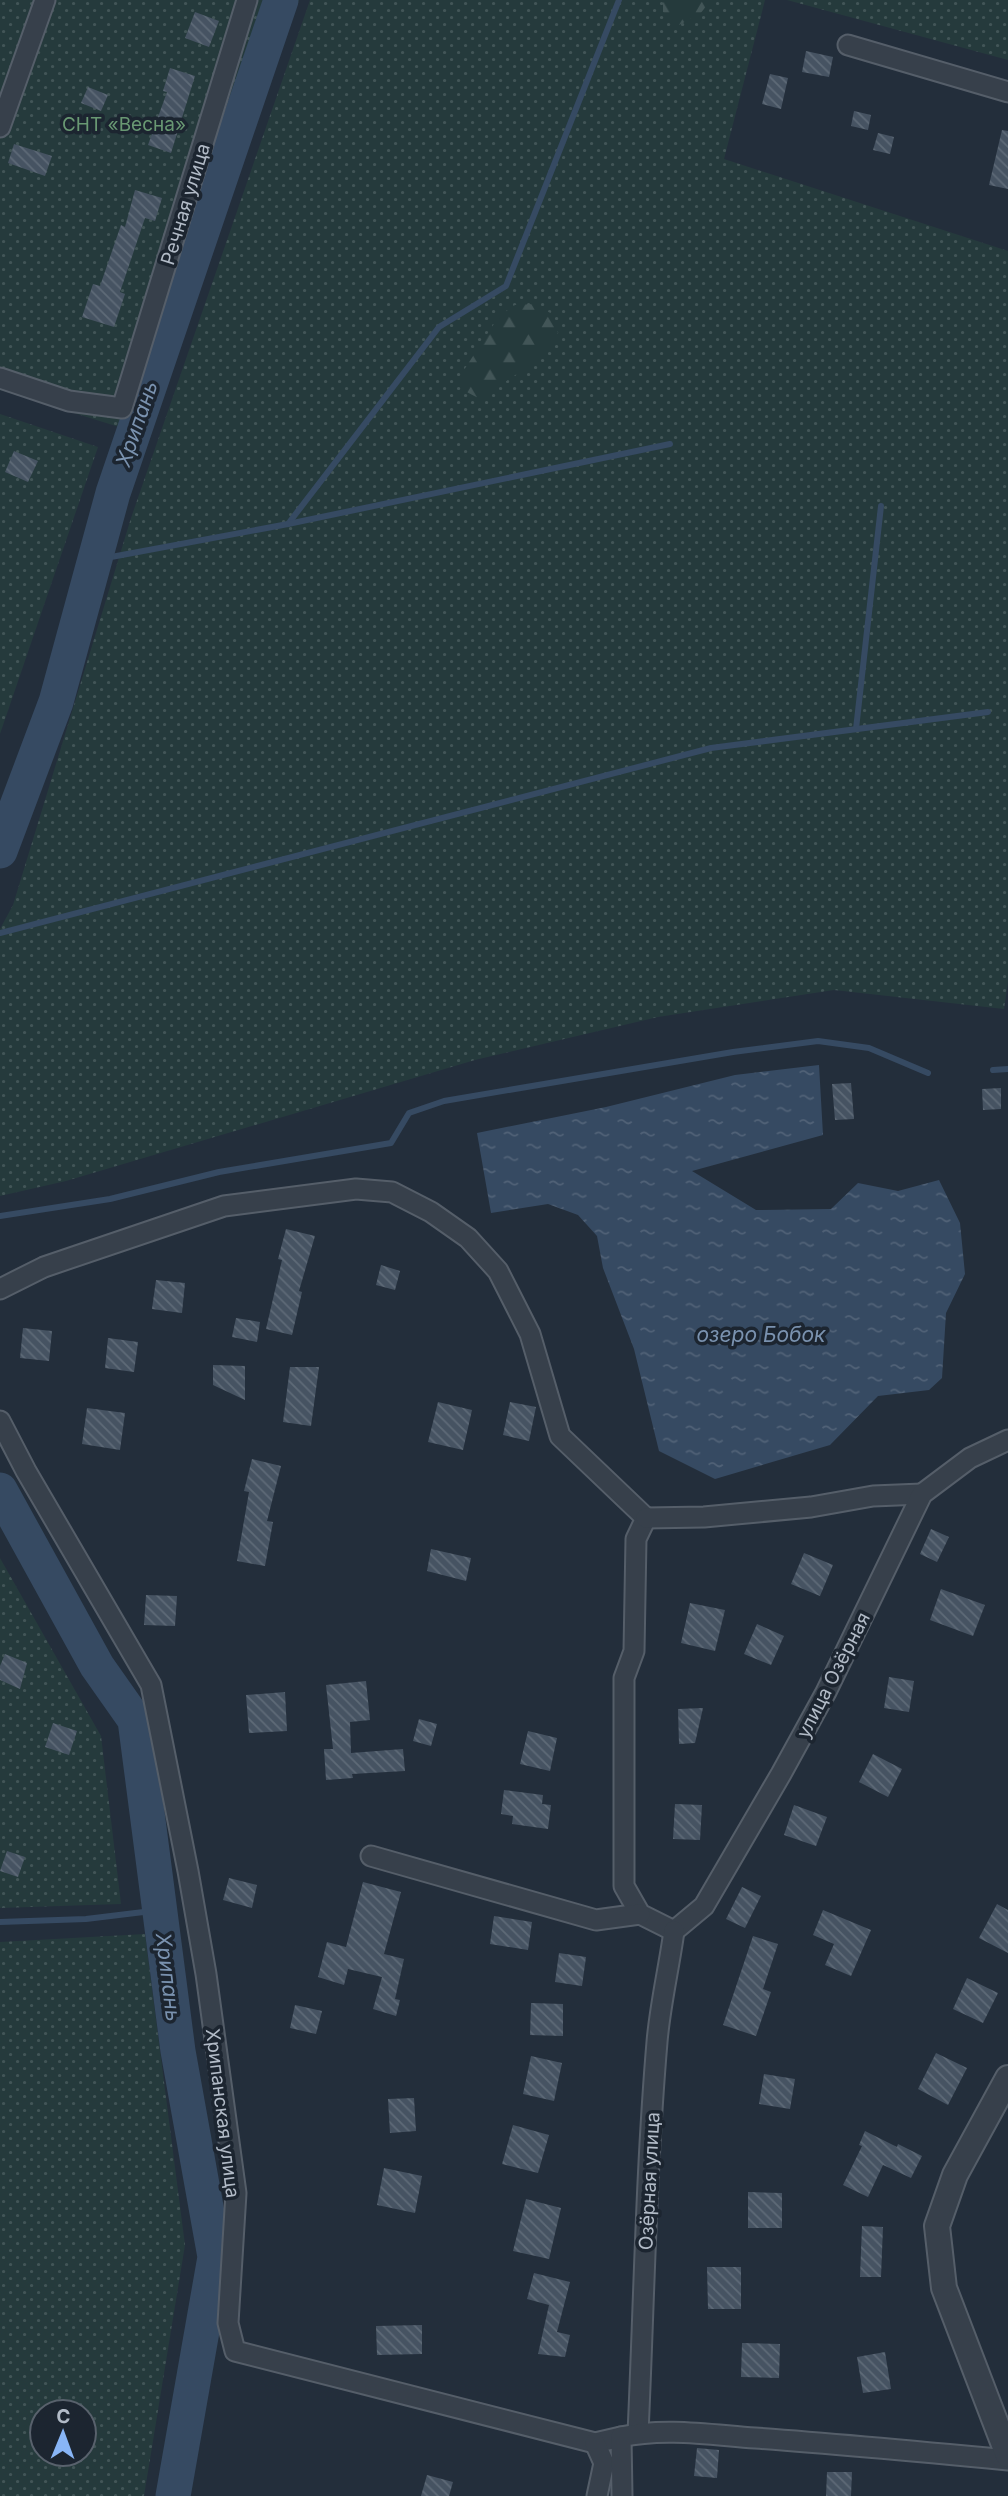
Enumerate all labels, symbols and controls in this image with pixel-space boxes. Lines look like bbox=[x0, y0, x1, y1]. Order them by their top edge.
park label: СНТ «Весна» bbox=[62, 113, 186, 136]
street label: Речная улица bbox=[156, 141, 215, 268]
water label: Хрипань bbox=[110, 378, 163, 471]
water label: озеро Бобок bbox=[696, 1322, 826, 1347]
street label: улица Озёрная bbox=[792, 1608, 875, 1742]
water label: Хрипань bbox=[151, 1930, 186, 2023]
street label: Хрипанская улица bbox=[201, 2027, 244, 2199]
street label: Озёрная улица bbox=[634, 2111, 665, 2251]
north arrow bbox=[28, 2398, 98, 2468]
text: С bbox=[56, 2405, 71, 2428]

